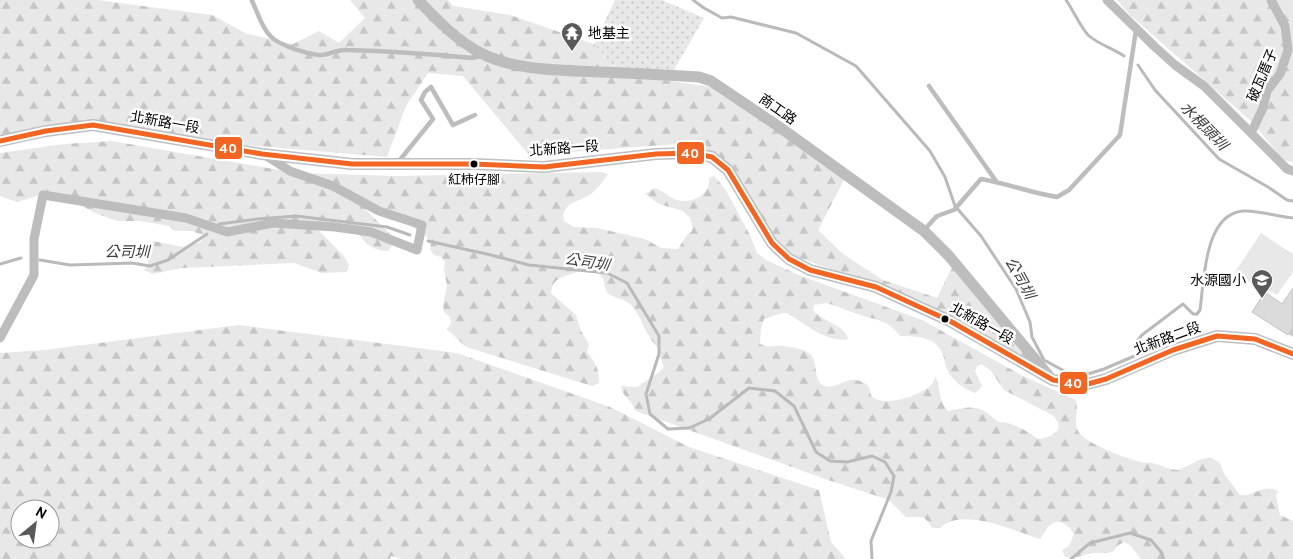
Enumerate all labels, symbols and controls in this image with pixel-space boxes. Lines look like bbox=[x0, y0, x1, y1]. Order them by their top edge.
temple icon: 地基主 bbox=[560, 21, 584, 52]
place label: 地基主 bbox=[588, 26, 630, 43]
street label: 破瓦厝子 bbox=[1245, 46, 1282, 105]
street label: 商工路 bbox=[755, 91, 799, 129]
water label: 水梘頭圳 bbox=[1175, 99, 1232, 157]
street label: 北新路一段 bbox=[129, 108, 201, 138]
line badge: 40 bbox=[214, 136, 243, 160]
street label: 北新路一段 bbox=[529, 138, 600, 160]
text: 40 bbox=[219, 141, 237, 158]
line badge: 40 bbox=[676, 141, 705, 165]
text: 40 bbox=[681, 146, 699, 163]
marker: 紅柿仔腳 bbox=[469, 159, 479, 169]
place label: 紅柿仔腳 bbox=[448, 172, 500, 189]
water label: 公司圳 bbox=[104, 244, 151, 263]
water label: 公司圳 bbox=[563, 251, 612, 277]
water label: 公司圳 bbox=[999, 254, 1039, 305]
school or university icon: 水源國小 bbox=[1250, 268, 1274, 299]
place label: 水源國小 bbox=[1190, 273, 1246, 290]
street label: 北新路一段 bbox=[947, 299, 1016, 349]
unlabelled marker bbox=[940, 314, 950, 324]
street label: 北新路二段 bbox=[1131, 319, 1203, 359]
line badge: 40 bbox=[1059, 371, 1088, 395]
text: 40 bbox=[1064, 376, 1082, 393]
north arrow bbox=[10, 499, 60, 549]
text: N bbox=[32, 504, 49, 524]

